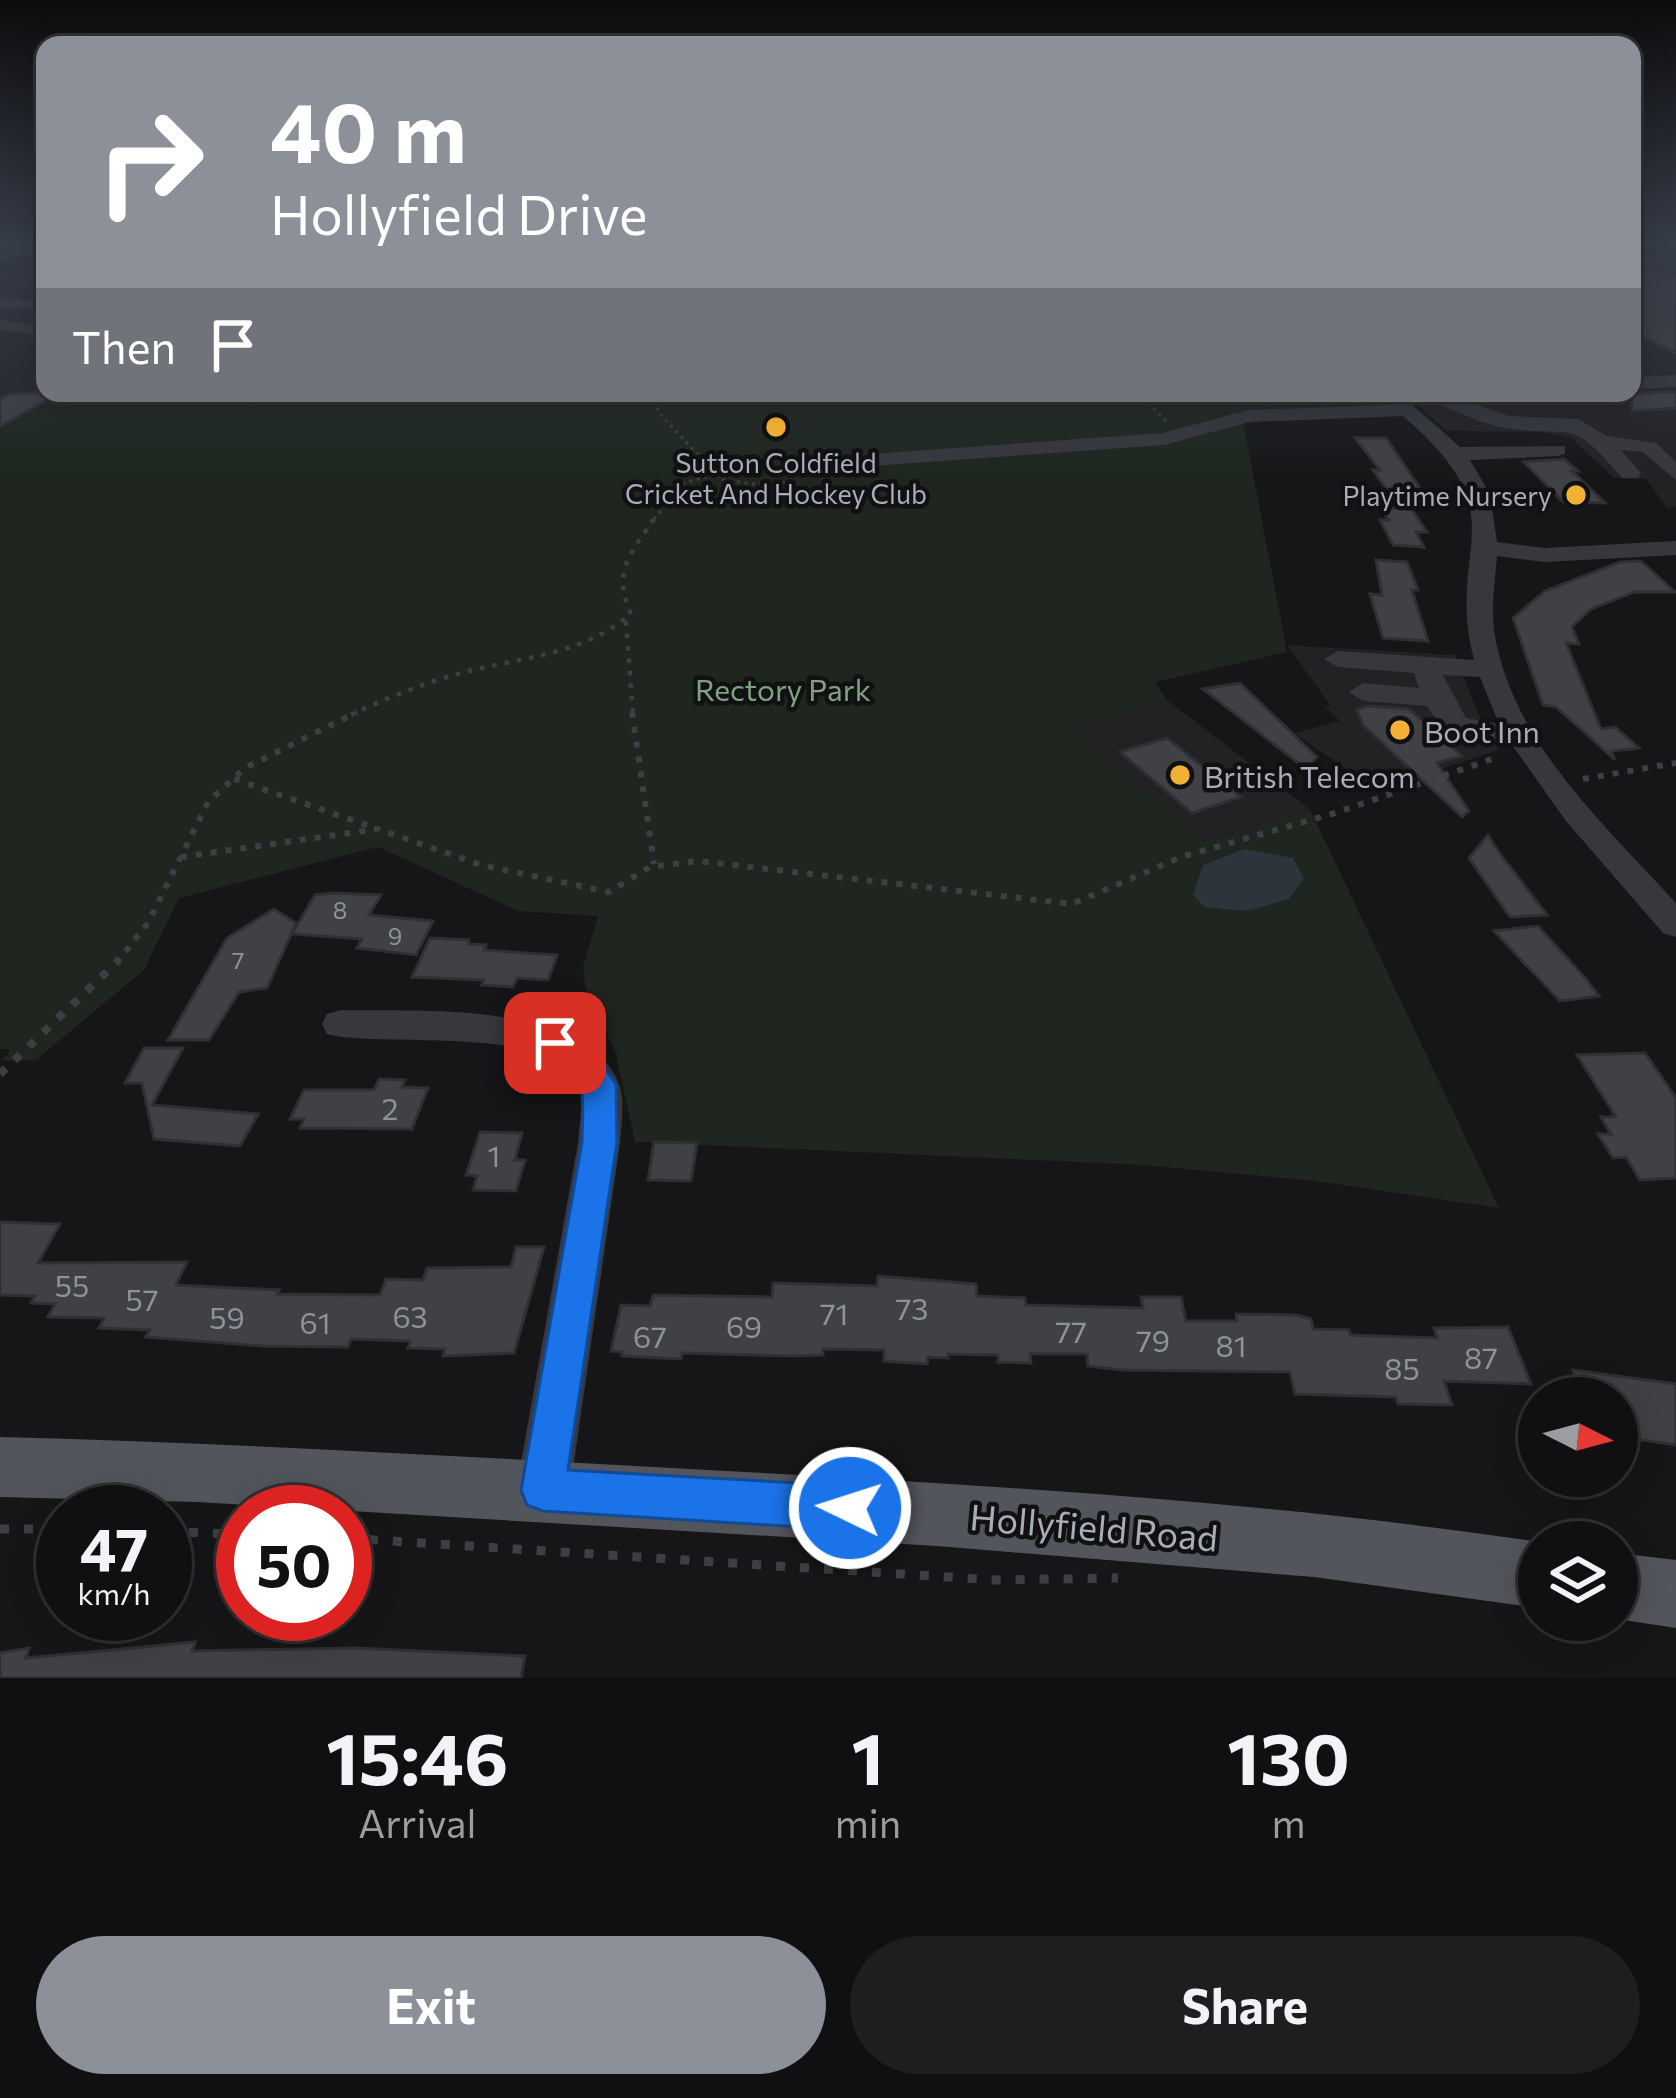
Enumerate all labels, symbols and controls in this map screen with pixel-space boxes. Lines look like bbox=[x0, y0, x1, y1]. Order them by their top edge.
text: 40 m bbox=[270, 78, 467, 180]
icon: right bbox=[72, 84, 228, 240]
text: Hollyfield Drive bbox=[270, 180, 648, 246]
icon: arrive bbox=[200, 312, 266, 378]
text: Then bbox=[72, 318, 176, 373]
marker: Sutton Coldfield Cricket And Hockey Club bbox=[763, 414, 789, 440]
place label: Sutton Coldfield Cricket And Hockey Club bbox=[625, 446, 927, 510]
place label: Playtime Nursery bbox=[1342, 479, 1552, 512]
marker: Playtime Nursery bbox=[1563, 482, 1589, 508]
park label: Rectory Park bbox=[695, 670, 871, 707]
place label: Boot Inn bbox=[1424, 712, 1540, 749]
marker: Boot Inn bbox=[1387, 717, 1413, 743]
place label: British Telecom bbox=[1204, 757, 1415, 794]
marker: British Telecom bbox=[1167, 762, 1193, 788]
house number: 8 bbox=[333, 895, 347, 924]
house number: 9 bbox=[388, 921, 402, 950]
house number: 7 bbox=[232, 945, 244, 974]
pin bbox=[504, 992, 606, 1094]
icon: arrive bbox=[522, 1010, 588, 1076]
house number: 2 bbox=[382, 1089, 398, 1126]
house number: 1 bbox=[488, 1136, 500, 1173]
house number: 55 bbox=[55, 1266, 89, 1303]
house number: 57 bbox=[125, 1280, 159, 1317]
house number: 73 bbox=[896, 1289, 928, 1326]
house number: 71 bbox=[820, 1294, 848, 1331]
house number: 63 bbox=[392, 1297, 428, 1334]
house number: 59 bbox=[209, 1298, 245, 1335]
house number: 61 bbox=[299, 1303, 331, 1340]
house number: 69 bbox=[726, 1307, 762, 1344]
house number: 77 bbox=[1055, 1312, 1087, 1349]
house number: 67 bbox=[633, 1317, 667, 1354]
house number: 79 bbox=[1136, 1321, 1170, 1358]
house number: 81 bbox=[1215, 1326, 1247, 1363]
house number: 87 bbox=[1464, 1338, 1498, 1375]
house number: 85 bbox=[1384, 1349, 1420, 1386]
north arrow bbox=[1518, 1377, 1638, 1497]
map controls bbox=[1518, 1377, 1638, 1641]
position arrow bbox=[787, 1445, 913, 1571]
speed limit sign: 50 bbox=[216, 1485, 372, 1641]
street label: Hollyfield Road bbox=[968, 1493, 1220, 1559]
text: 47 bbox=[80, 1511, 148, 1584]
button: layers bbox=[1518, 1521, 1638, 1641]
text: km/h bbox=[78, 1574, 150, 1611]
text: 15:46 bbox=[326, 1712, 508, 1800]
text: 1 bbox=[852, 1712, 884, 1800]
text: 130 bbox=[1227, 1712, 1350, 1800]
text: Arrival bbox=[358, 1798, 476, 1846]
text: min bbox=[835, 1798, 901, 1846]
text: m bbox=[1272, 1798, 1306, 1846]
button: Exit bbox=[36, 1936, 826, 2074]
button: Share bbox=[850, 1936, 1640, 2074]

